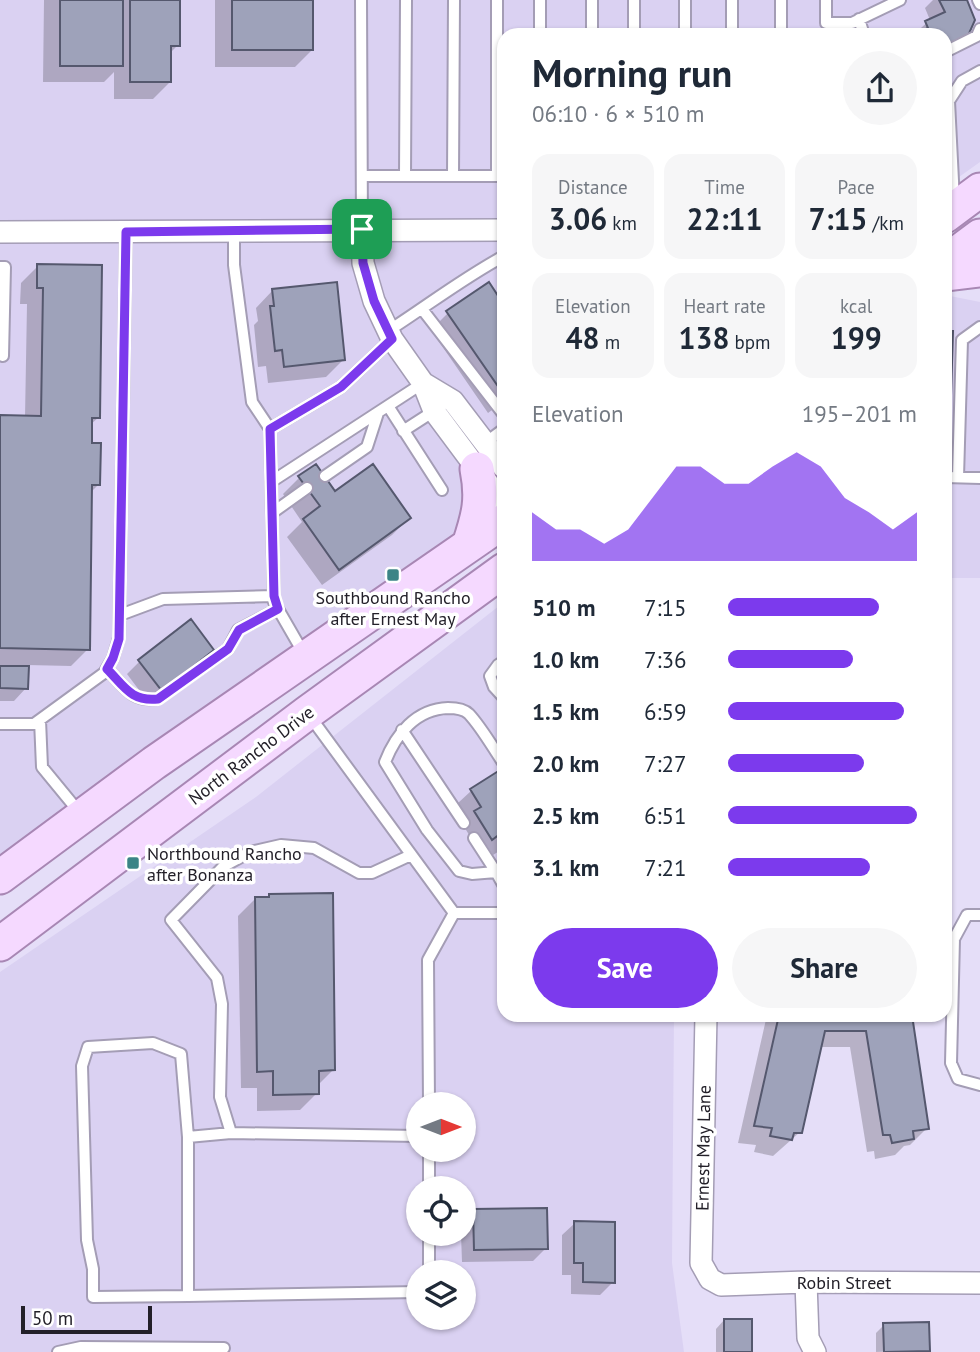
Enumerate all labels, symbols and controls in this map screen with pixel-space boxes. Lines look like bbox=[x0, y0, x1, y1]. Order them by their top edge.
text: Morning run bbox=[532, 48, 732, 97]
button: share bbox=[843, 51, 917, 125]
text: 06:10 · 6 × 510 m bbox=[532, 99, 704, 128]
text: Distance bbox=[558, 175, 628, 199]
text: Time bbox=[704, 175, 745, 199]
text: Pace bbox=[838, 175, 875, 199]
pin bbox=[332, 199, 392, 259]
text: 3.06 bbox=[549, 199, 607, 238]
text: 22:11 bbox=[686, 199, 763, 238]
text: 7:15 bbox=[808, 199, 868, 238]
icon: arrive bbox=[343, 210, 381, 248]
text: km bbox=[607, 211, 637, 235]
text: /km bbox=[868, 211, 904, 235]
text: Elevation bbox=[555, 294, 631, 318]
text: Heart rate bbox=[683, 294, 766, 318]
text: kcal bbox=[840, 294, 872, 318]
text: 48 bbox=[566, 318, 600, 357]
text: 138 bbox=[678, 318, 729, 357]
text: 199 bbox=[831, 318, 882, 357]
text: m bbox=[600, 330, 620, 354]
text: bpm bbox=[729, 330, 771, 354]
text: Elevation bbox=[532, 399, 624, 428]
text: 195–201 m bbox=[802, 399, 917, 428]
marker: Southbound Rancho after Ernest May bbox=[385, 567, 401, 583]
place label: Southbound Rancho after Ernest May bbox=[315, 586, 471, 630]
text: 510 m bbox=[532, 593, 595, 622]
text: 7:15 bbox=[644, 593, 687, 622]
text: 1.0 km bbox=[532, 645, 599, 674]
text: 7:36 bbox=[644, 645, 687, 674]
text: 1.5 km bbox=[532, 697, 599, 726]
text: 6:59 bbox=[644, 697, 687, 726]
street label: North Rancho Drive bbox=[184, 700, 318, 810]
text: 2.0 km bbox=[532, 749, 599, 778]
text: 7:27 bbox=[644, 749, 687, 778]
text: 2.5 km bbox=[532, 801, 599, 830]
text: 6:51 bbox=[644, 801, 687, 830]
place label: Northbound Rancho after Bonanza bbox=[147, 842, 302, 886]
text: 3.1 km bbox=[532, 853, 599, 882]
text: 7:21 bbox=[644, 853, 687, 882]
marker: Northbound Rancho after Bonanza bbox=[125, 855, 141, 871]
button: Save bbox=[532, 928, 718, 1008]
button: Share bbox=[732, 928, 917, 1008]
street label: Ernest May Lane bbox=[690, 1085, 716, 1211]
north arrow bbox=[406, 1092, 476, 1162]
map controls bbox=[406, 1092, 476, 1330]
button: locate bbox=[406, 1176, 476, 1246]
button: layers bbox=[406, 1260, 476, 1330]
street label: Robin Street bbox=[797, 1271, 891, 1294]
scale bar bbox=[21, 1303, 152, 1335]
text: 50 m bbox=[32, 1306, 73, 1330]

